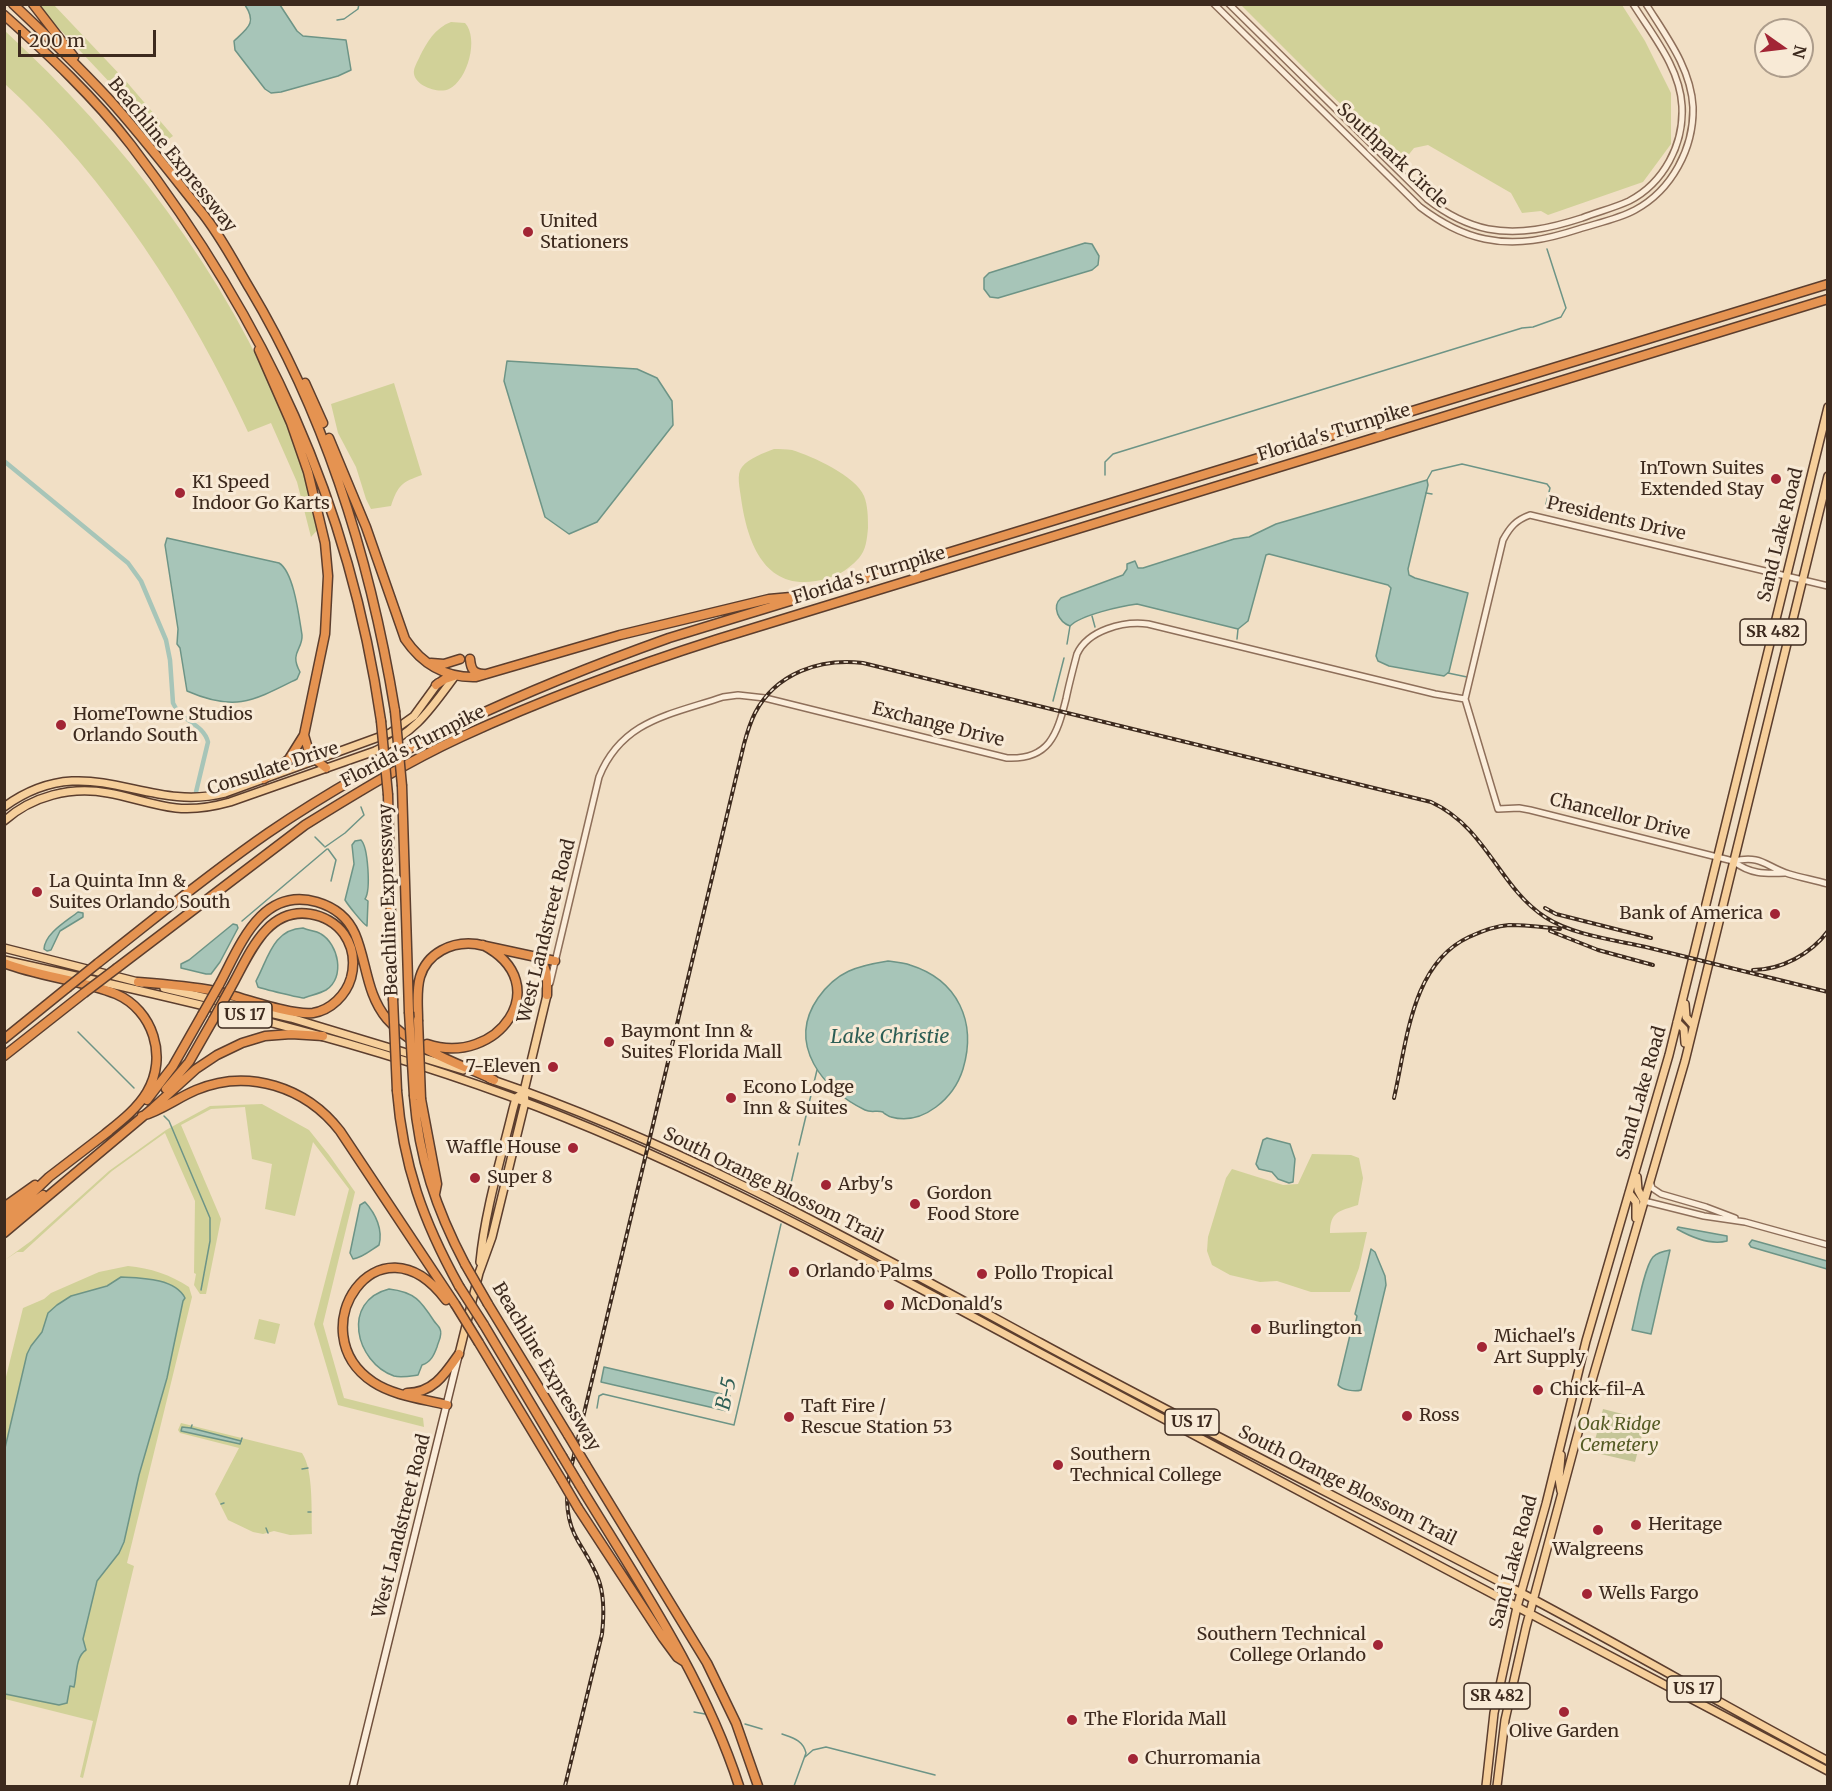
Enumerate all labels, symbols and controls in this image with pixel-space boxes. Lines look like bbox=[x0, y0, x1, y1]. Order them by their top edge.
scale bar bbox=[21, 18, 159, 56]
north arrow bbox=[1754, 18, 1814, 78]
text: 200 m bbox=[29, 29, 85, 52]
text: N bbox=[1788, 43, 1811, 60]
street label: Beachline Expressway bbox=[103, 73, 241, 237]
street label: Southpark Circle bbox=[1332, 99, 1452, 213]
place label: United Stationers bbox=[540, 211, 629, 254]
marker: United Stationers bbox=[521, 225, 535, 239]
street label: Florida's Turnpike bbox=[1255, 399, 1413, 467]
place label: InTown Suites Extended Stay bbox=[1640, 458, 1764, 500]
street label: Sand Lake Road bbox=[1754, 466, 1808, 604]
place label: K1 Speed Indoor Go Karts bbox=[192, 472, 330, 514]
marker: InTown Suites Extended Stay bbox=[1769, 472, 1783, 486]
marker: K1 Speed Indoor Go Karts bbox=[173, 486, 187, 500]
street label: Presidents Drive bbox=[1544, 492, 1688, 546]
street label: Florida's Turnpike bbox=[790, 542, 948, 610]
road number: SR 482 bbox=[1740, 619, 1806, 645]
street label: Exchange Drive bbox=[870, 698, 1006, 752]
street label: Florida's Turnpike bbox=[337, 701, 489, 793]
place label: HomeTowne Studios Orlando South bbox=[73, 704, 253, 746]
marker: HomeTowne Studios Orlando South bbox=[54, 718, 68, 732]
street label: Consulate Drive bbox=[205, 738, 341, 800]
street label: Chancellor Drive bbox=[1547, 789, 1693, 845]
street label: Beachline Expressway bbox=[375, 803, 403, 997]
street label: West Landstreet Road bbox=[514, 837, 580, 1025]
place label: La Quinta Inn & Suites Orlando South bbox=[49, 871, 230, 914]
marker: La Quinta Inn & Suites Orlando South bbox=[30, 885, 44, 899]
place label: Bank of America bbox=[1619, 903, 1763, 925]
marker: Bank of America bbox=[1768, 907, 1782, 921]
road number: US 17 bbox=[218, 1002, 272, 1028]
place label: Baymont Inn & Suites Florida Mall bbox=[621, 1021, 782, 1064]
street label: Sand Lake Road bbox=[1613, 1024, 1671, 1162]
water label: Lake Christie bbox=[831, 1025, 949, 1049]
marker: Baymont Inn & Suites Florida Mall bbox=[602, 1035, 616, 1049]
place label: 7-Eleven bbox=[465, 1056, 541, 1078]
marker: 7-Eleven bbox=[546, 1060, 560, 1074]
place label: Econo Lodge Inn & Suites bbox=[743, 1077, 854, 1120]
marker: Econo Lodge Inn & Suites bbox=[724, 1091, 738, 1105]
street label: South Orange Blossom Trail bbox=[660, 1123, 886, 1249]
place label: Waffle House bbox=[446, 1137, 561, 1159]
marker: Waffle House bbox=[566, 1141, 580, 1155]
place label: Super 8 bbox=[487, 1167, 553, 1189]
marker: Super 8 bbox=[468, 1171, 482, 1185]
place label: Arby's bbox=[838, 1174, 893, 1196]
marker: Arby's bbox=[819, 1178, 833, 1192]
place label: Gordon Food Store bbox=[927, 1183, 1019, 1226]
marker: Gordon Food Store bbox=[908, 1197, 922, 1211]
place label: Orlando Palms bbox=[806, 1261, 933, 1283]
place label: Pollo Tropical bbox=[994, 1263, 1113, 1285]
marker: Orlando Palms bbox=[787, 1265, 801, 1279]
marker: Pollo Tropical bbox=[975, 1267, 989, 1281]
street label: Beachline Expressway bbox=[487, 1279, 605, 1455]
place label: McDonald's bbox=[901, 1294, 1003, 1316]
marker: McDonald's bbox=[882, 1298, 896, 1312]
place label: Burlington bbox=[1268, 1318, 1362, 1340]
marker: Burlington bbox=[1249, 1322, 1263, 1336]
place label: Michael's Art Supply bbox=[1494, 1326, 1585, 1368]
marker: Michael's Art Supply bbox=[1475, 1340, 1489, 1354]
water label: B-5 bbox=[712, 1376, 742, 1412]
place label: Chick-fil-A bbox=[1550, 1379, 1645, 1401]
marker: Chick-fil-A bbox=[1531, 1383, 1545, 1397]
place label: Taft Fire / Rescue Station 53 bbox=[801, 1396, 953, 1438]
place label: Ross bbox=[1419, 1405, 1459, 1427]
road number: US 17 bbox=[1165, 1409, 1219, 1435]
marker: Ross bbox=[1400, 1409, 1414, 1423]
marker: Taft Fire / Rescue Station 53 bbox=[782, 1410, 796, 1424]
park label: Oak Ridge Cemetery bbox=[1577, 1414, 1661, 1456]
street label: South Orange Blossom Trail bbox=[1234, 1421, 1460, 1551]
street label: West Landstreet Road bbox=[369, 1432, 435, 1620]
place label: Southern Technical College bbox=[1070, 1444, 1221, 1486]
marker: Southern Technical College bbox=[1051, 1458, 1065, 1472]
street label: Sand Lake Road bbox=[1486, 1493, 1542, 1631]
place label: Heritage bbox=[1648, 1514, 1722, 1536]
marker: Heritage bbox=[1629, 1518, 1643, 1532]
marker: Walgreens bbox=[1591, 1523, 1605, 1537]
place label: Walgreens bbox=[1553, 1539, 1643, 1561]
place label: Wells Fargo bbox=[1599, 1583, 1699, 1605]
marker: Wells Fargo bbox=[1580, 1587, 1594, 1601]
place label: Southern Technical College Orlando bbox=[1197, 1624, 1366, 1666]
marker: Southern Technical College Orlando bbox=[1371, 1638, 1385, 1652]
road number: US 17 bbox=[1667, 1676, 1721, 1702]
road number: SR 482 bbox=[1464, 1683, 1530, 1709]
marker: Olive Garden bbox=[1557, 1705, 1571, 1719]
place label: The Florida Mall bbox=[1084, 1709, 1227, 1731]
marker: The Florida Mall bbox=[1065, 1713, 1079, 1727]
place label: Olive Garden bbox=[1509, 1721, 1619, 1743]
place label: Churromania bbox=[1145, 1748, 1261, 1770]
marker: Churromania bbox=[1126, 1752, 1140, 1766]

